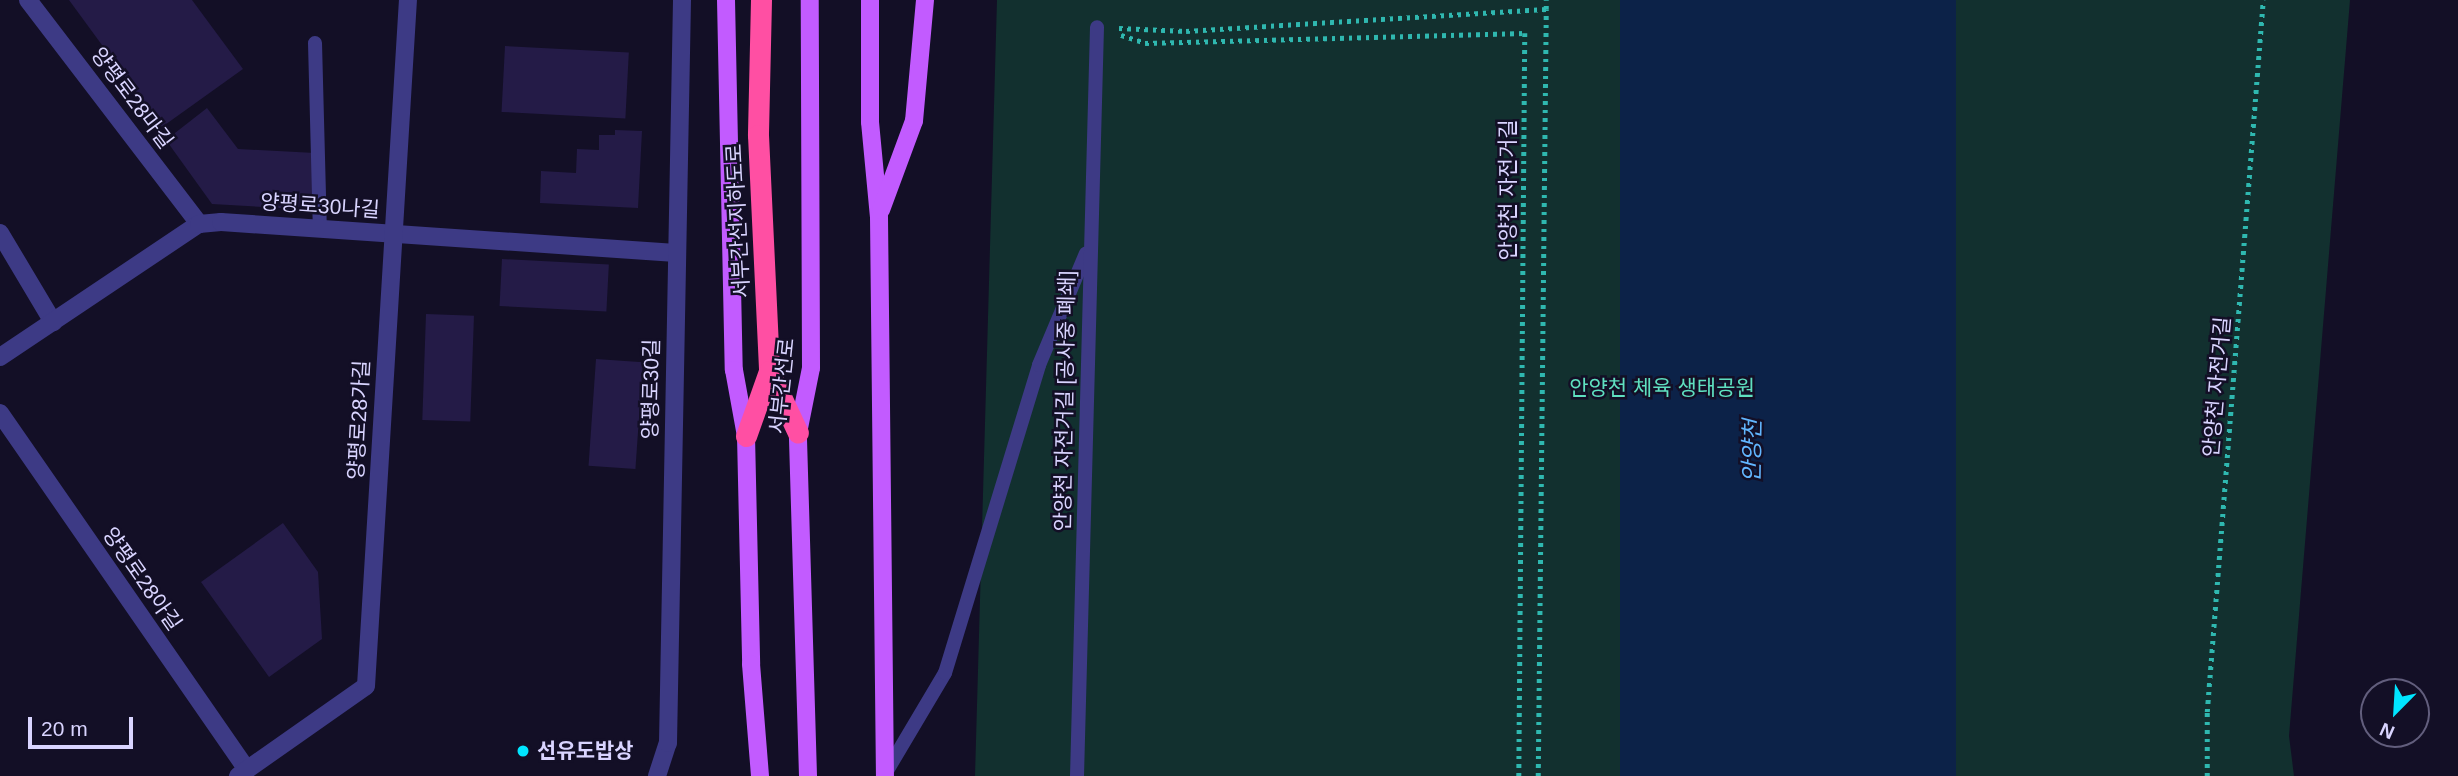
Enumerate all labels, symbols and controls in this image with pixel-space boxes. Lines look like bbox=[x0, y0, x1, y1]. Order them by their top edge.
street label: 양평로28마길 bbox=[86, 43, 178, 153]
street label: 안양천 자전거길 bbox=[1495, 119, 1521, 261]
street label: 서부간선지하도로 bbox=[721, 143, 755, 299]
street label: 양평로30나길 bbox=[259, 189, 381, 223]
street label: 안양천 자전거길 [공사중 폐쇄] bbox=[1050, 270, 1080, 532]
street label: 안양천 자전거길 bbox=[2198, 316, 2236, 458]
street label: 서부간선로 bbox=[764, 337, 800, 435]
street label: 양평로30길 bbox=[638, 338, 664, 440]
street label: 양평로28가길 bbox=[343, 359, 375, 481]
park label: 안양천 체육 생태공원 bbox=[1569, 375, 1755, 401]
water label: 안양천 bbox=[1738, 419, 1766, 483]
street label: 양평로28아길 bbox=[97, 523, 187, 635]
north arrow bbox=[2360, 678, 2430, 748]
scale bar bbox=[32, 702, 136, 746]
text: 20 m bbox=[41, 717, 88, 740]
text: N bbox=[2377, 718, 2398, 743]
place label: 선유도밥상 bbox=[537, 738, 634, 764]
marker: 선유도밥상 bbox=[515, 743, 531, 759]

